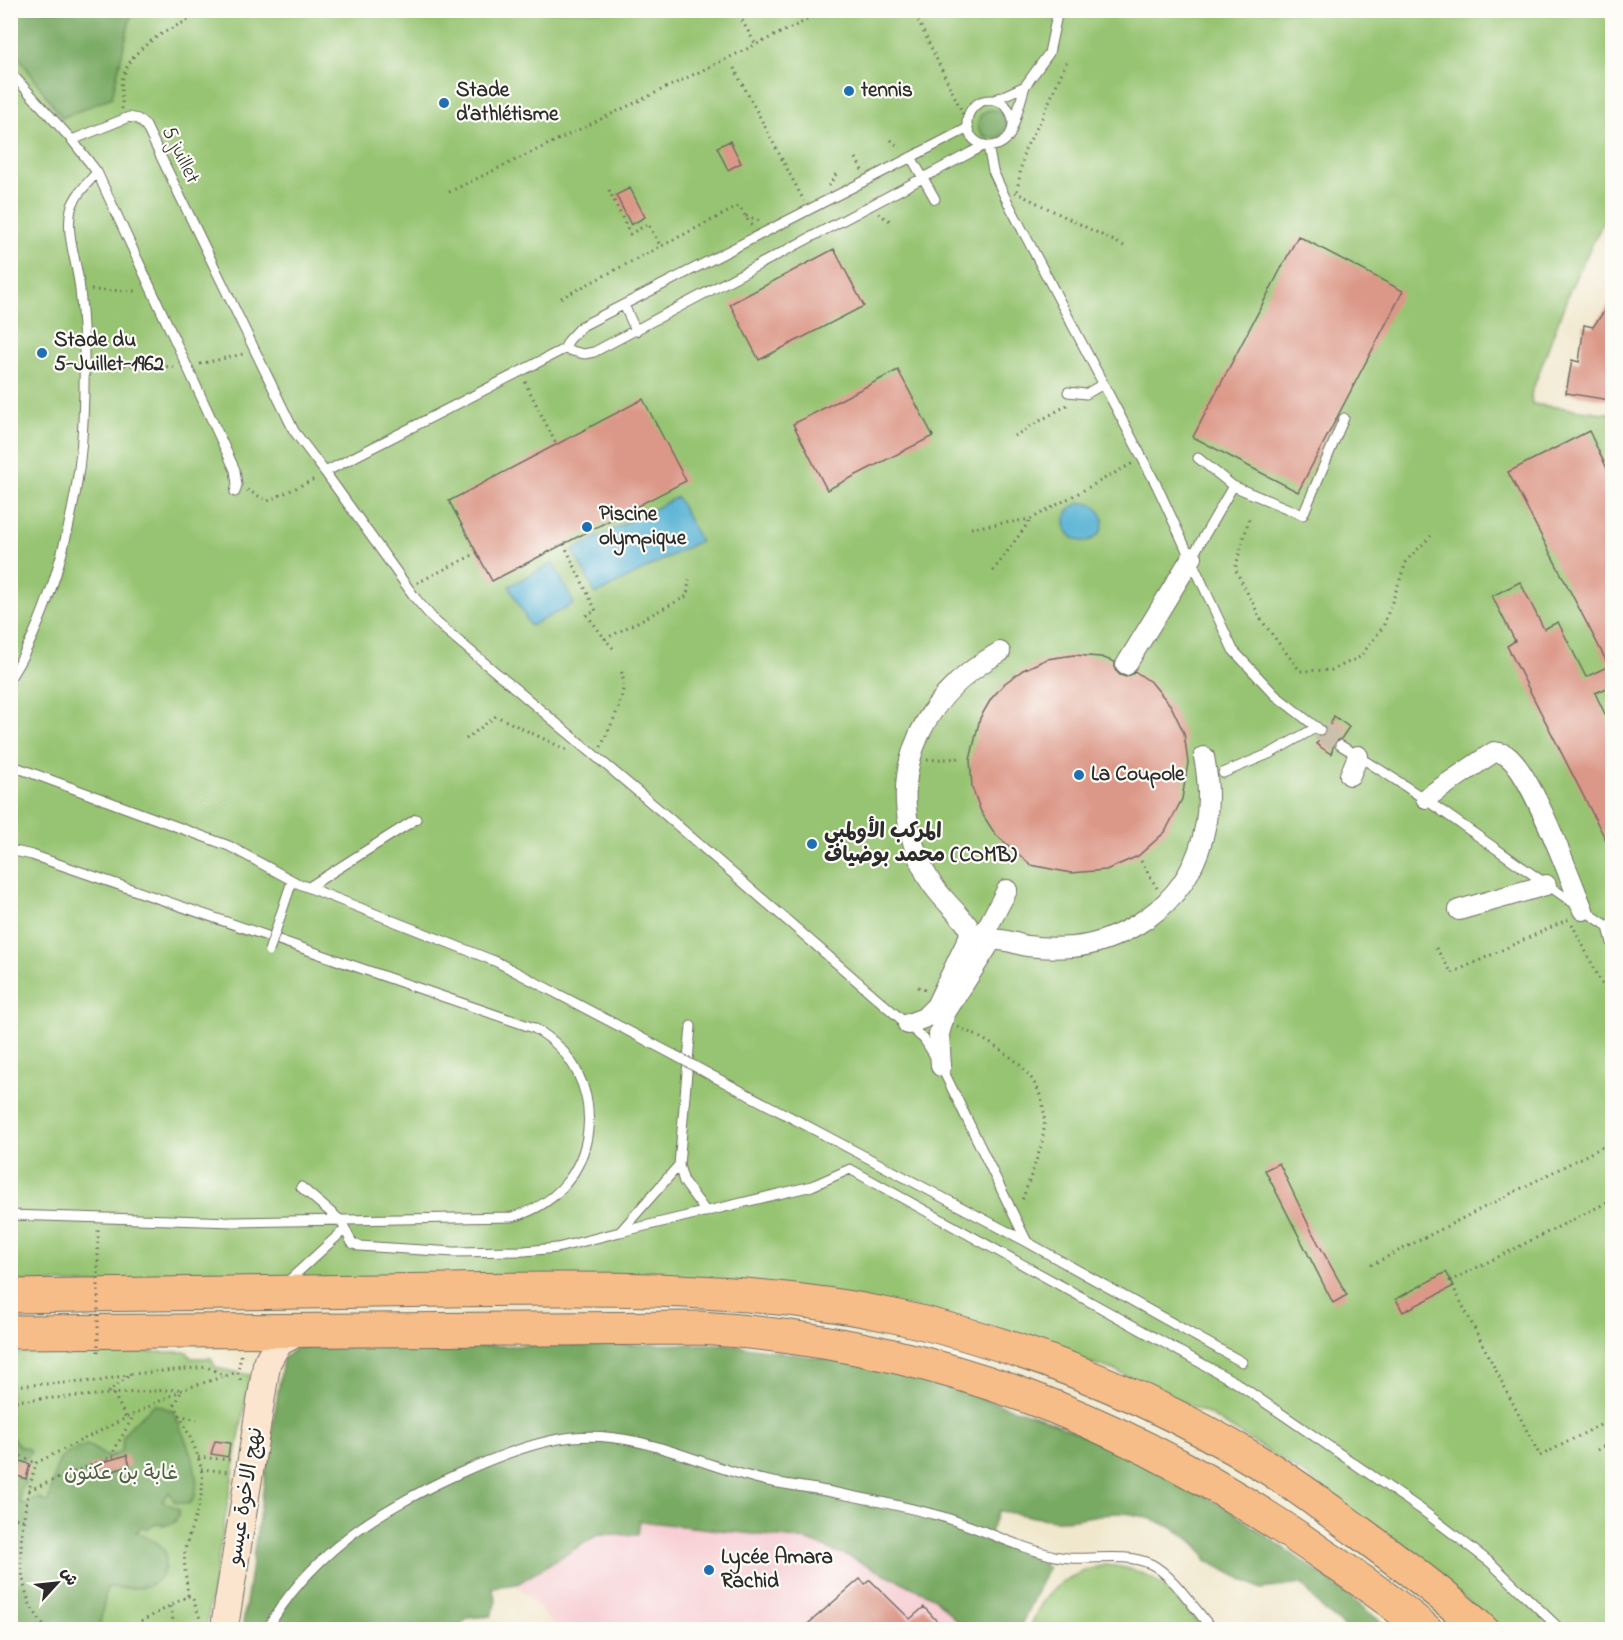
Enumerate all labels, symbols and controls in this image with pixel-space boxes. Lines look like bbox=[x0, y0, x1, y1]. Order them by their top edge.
place label: Stade d’athlétisme bbox=[456, 76, 559, 130]
place label: tennis bbox=[860, 76, 913, 106]
marker: tennis bbox=[842, 84, 856, 98]
marker: Stade d’athlétisme bbox=[437, 96, 451, 110]
street label: 5 juillet bbox=[153, 121, 207, 189]
place label: Stade du 5-Juillet-1962 bbox=[54, 326, 164, 380]
marker: Stade du 5-Juillet-1962 bbox=[35, 346, 49, 360]
place label: Piscine olympique bbox=[599, 500, 687, 556]
marker: Piscine olympique bbox=[580, 520, 594, 534]
place label: La Coupole bbox=[1091, 760, 1185, 790]
marker: La Coupole bbox=[1072, 768, 1086, 782]
place label: المركب الأولمبي محمد بوضياف (COMB) bbox=[824, 816, 1018, 871]
marker: المركب الأولمبي محمد بوضياف (COMB) bbox=[805, 837, 819, 851]
street label: نهج الاخوة عيسو bbox=[220, 1425, 272, 1569]
park label: غابة بن عكنون bbox=[64, 1459, 178, 1489]
place label: Lycée Amara Rachid bbox=[721, 1543, 833, 1597]
north arrow bbox=[27, 1553, 87, 1613]
marker: Lycée Amara Rachid bbox=[702, 1563, 716, 1577]
text: ش bbox=[54, 1564, 83, 1590]

